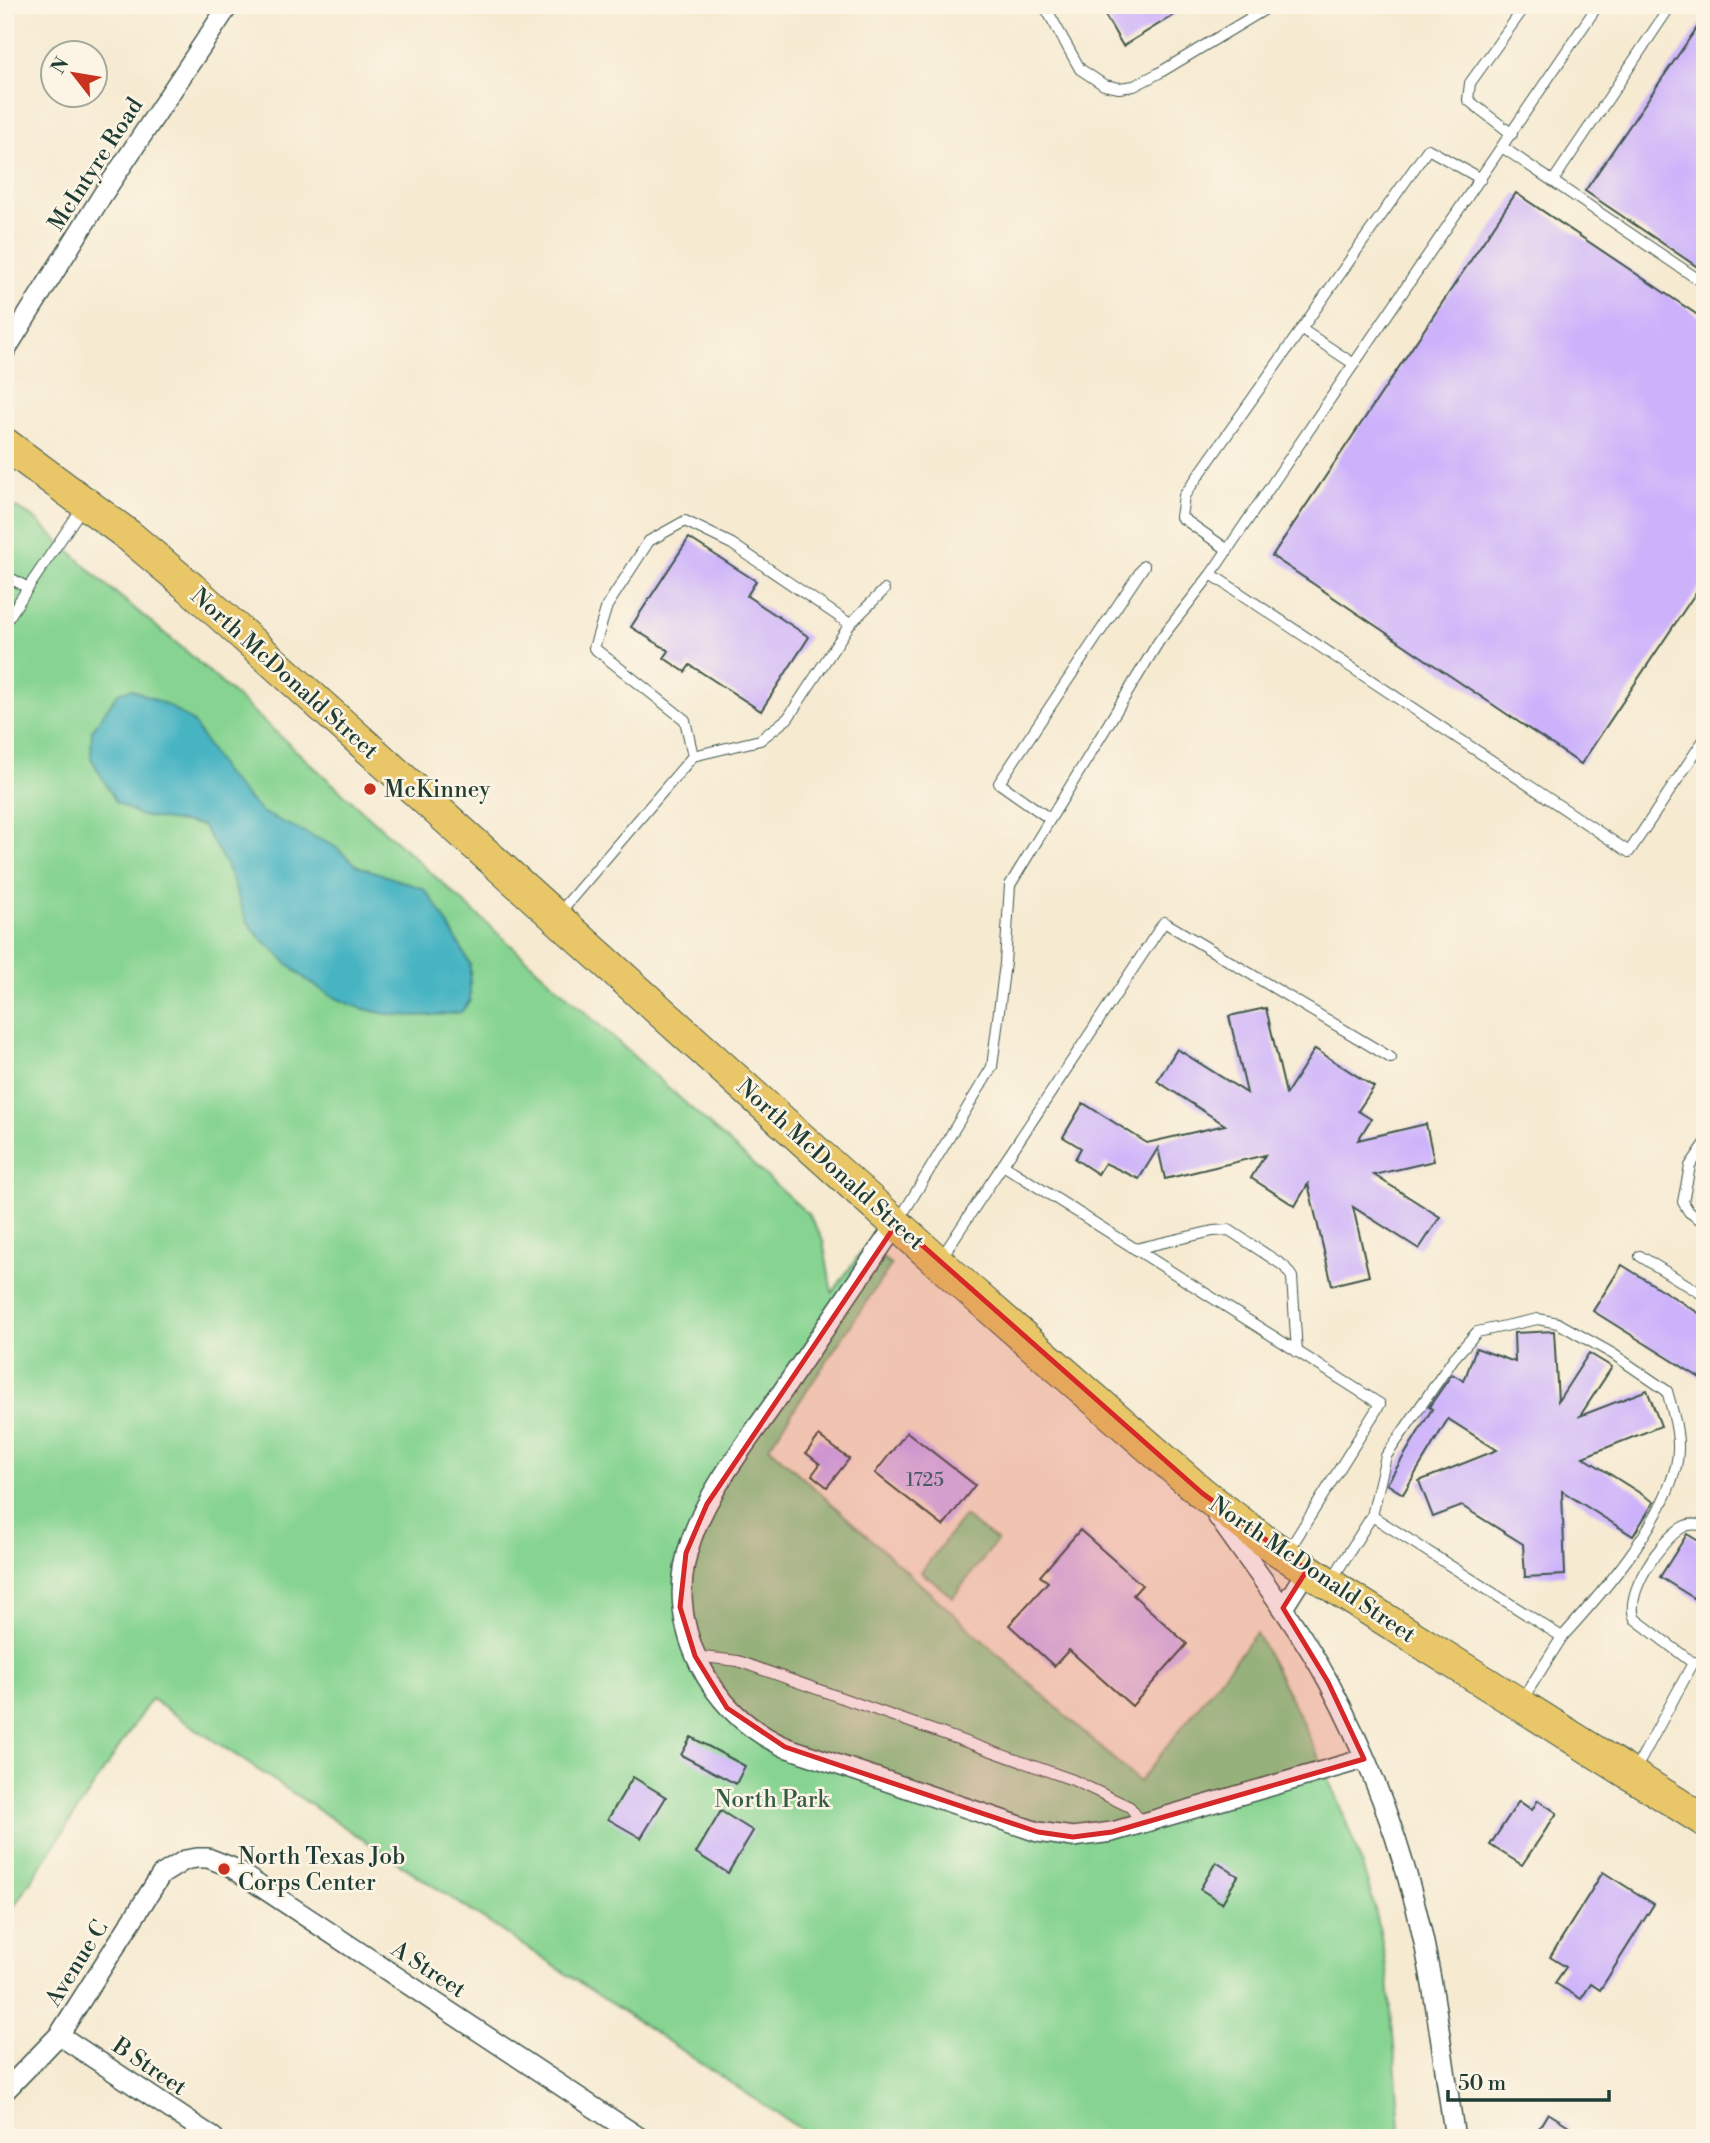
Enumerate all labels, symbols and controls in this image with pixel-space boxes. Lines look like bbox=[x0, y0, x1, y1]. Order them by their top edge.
north arrow bbox=[38, 38, 108, 108]
text: N bbox=[46, 53, 74, 78]
street label: McIntyre Road bbox=[42, 93, 149, 236]
street label: North McDonald Street bbox=[185, 582, 384, 765]
place label: McKinney bbox=[384, 776, 491, 804]
marker: McKinney bbox=[362, 781, 378, 797]
street label: North McDonald Street bbox=[731, 1073, 930, 1256]
house number: 1725 bbox=[906, 1468, 944, 1492]
street label: North McDonald Street bbox=[1204, 1490, 1421, 1649]
park label: North Park bbox=[714, 1786, 831, 1814]
place label: North Texas Job Corps Center bbox=[238, 1843, 405, 1897]
marker: North Texas Job Corps Center bbox=[216, 1861, 232, 1877]
street label: Avenue C bbox=[39, 1915, 114, 2013]
street label: A Street bbox=[385, 1935, 471, 2004]
street label: B Street bbox=[106, 2031, 192, 2102]
scale bar bbox=[1448, 2059, 1608, 2103]
text: 50 m bbox=[1458, 2071, 1506, 2097]

